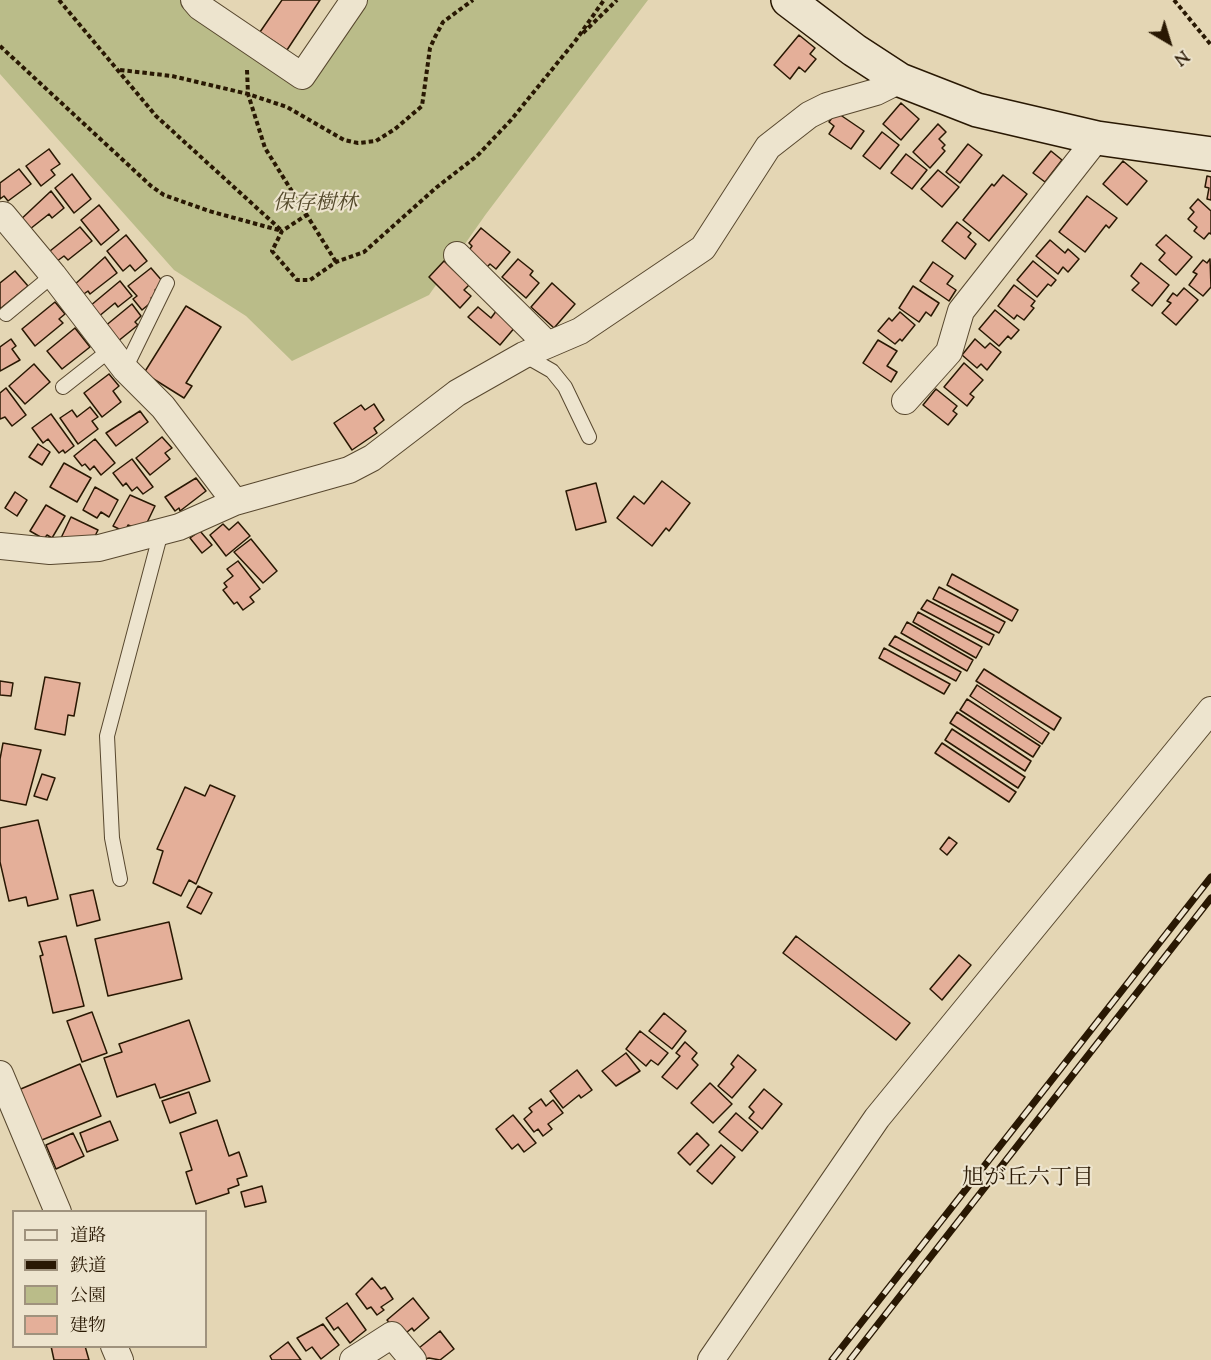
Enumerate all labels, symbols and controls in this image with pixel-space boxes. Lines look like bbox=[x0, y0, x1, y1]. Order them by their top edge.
north arrow bbox=[1139, 12, 1199, 72]
text: N bbox=[1168, 44, 1193, 70]
park label: 保存樹林 bbox=[273, 192, 357, 218]
district label: 旭が丘六丁目 bbox=[962, 1167, 1094, 1193]
legend bbox=[12, 1210, 207, 1348]
text: 道路 bbox=[70, 1224, 106, 1250]
text: 鉄道 bbox=[70, 1254, 106, 1280]
text: 公園 bbox=[70, 1284, 106, 1310]
text: 建物 bbox=[70, 1314, 106, 1340]

